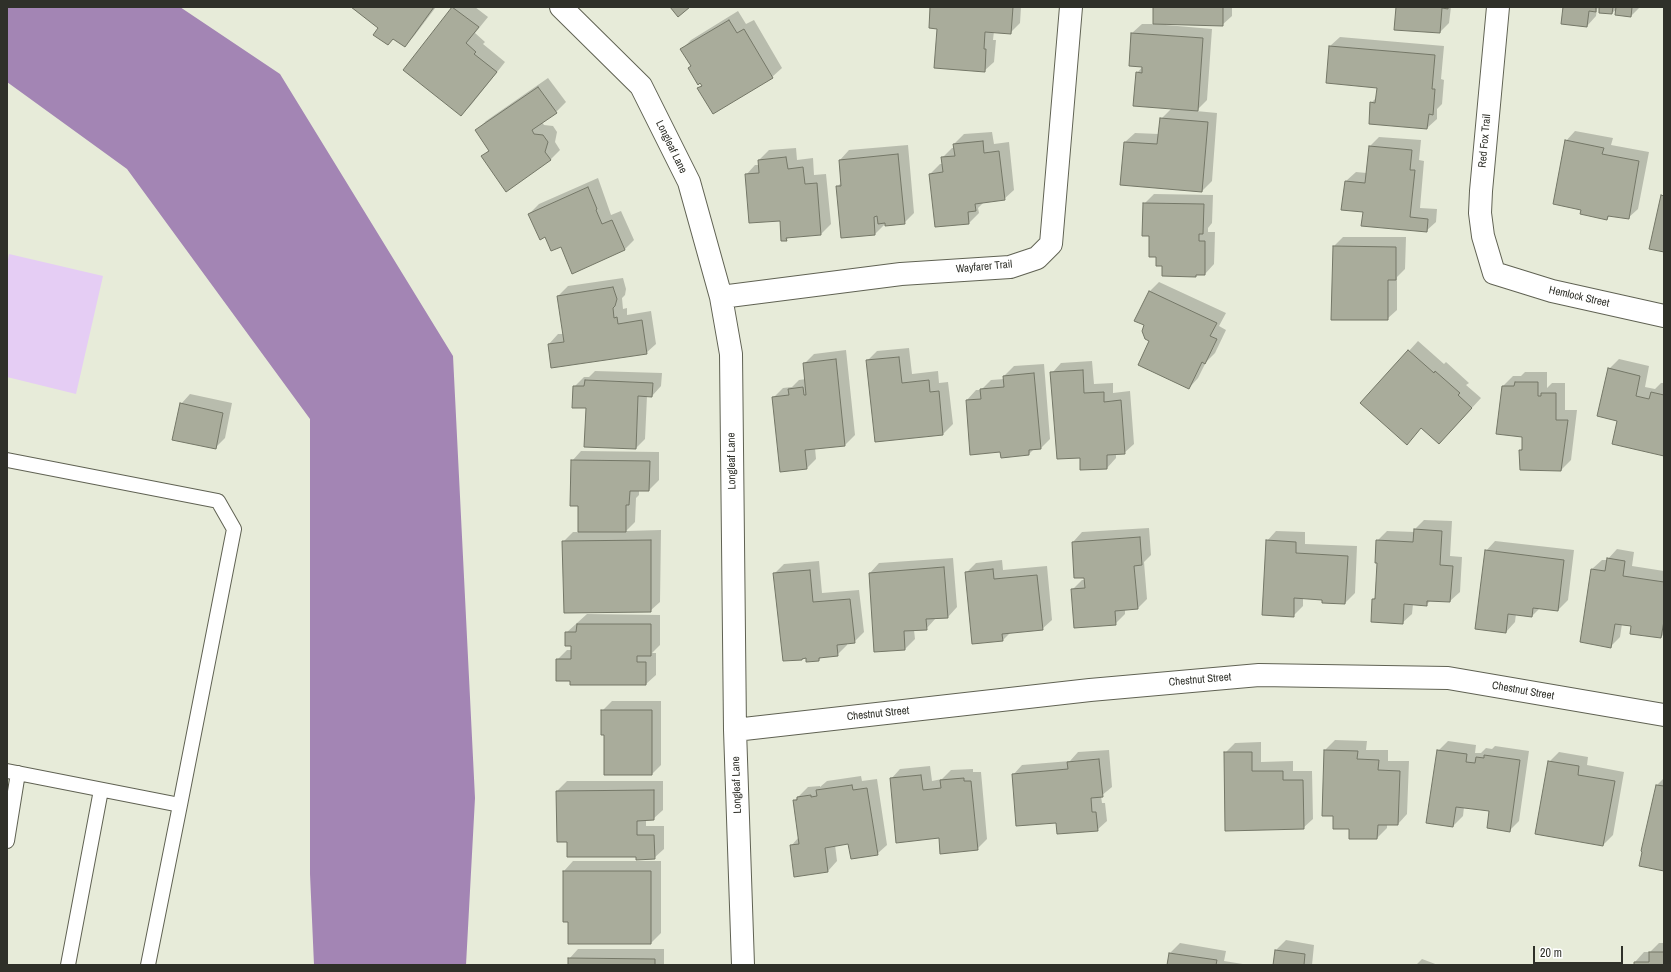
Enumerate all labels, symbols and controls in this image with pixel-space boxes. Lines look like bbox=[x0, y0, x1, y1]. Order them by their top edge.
street label: Red Fox Trail bbox=[1476, 114, 1494, 168]
street label: Longleaf Lane bbox=[653, 118, 689, 176]
street label: Wayfarer Trail bbox=[955, 258, 1013, 276]
street label: Hemlock Street bbox=[1547, 284, 1611, 310]
street label: Longleaf Lane bbox=[725, 432, 739, 490]
street label: Chestnut Street bbox=[1168, 671, 1232, 689]
street label: Chestnut Street bbox=[1491, 679, 1555, 703]
street label: Chestnut Street bbox=[846, 704, 910, 724]
street label: Longleaf Lane bbox=[729, 756, 745, 814]
scale bar bbox=[1535, 938, 1625, 964]
text: 20 m bbox=[1540, 945, 1562, 961]

